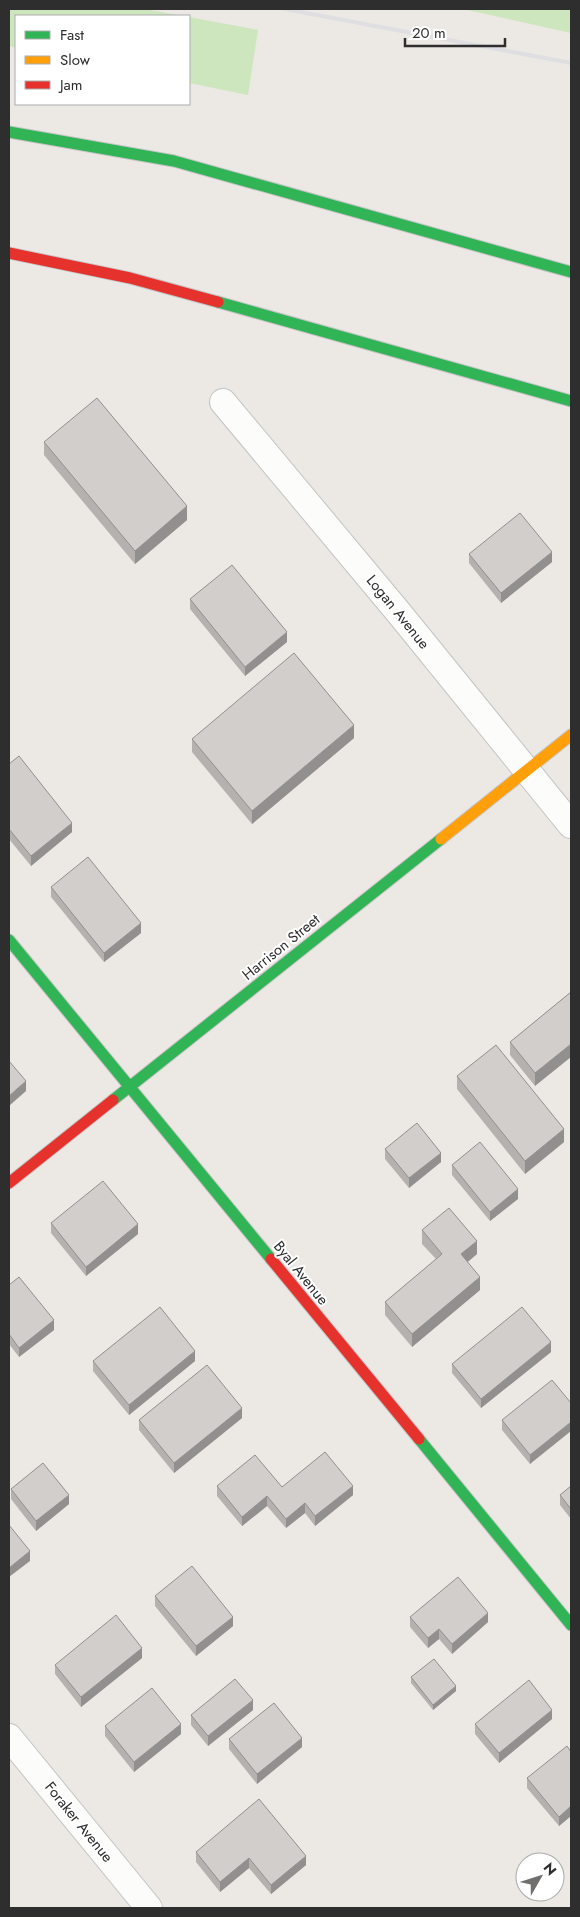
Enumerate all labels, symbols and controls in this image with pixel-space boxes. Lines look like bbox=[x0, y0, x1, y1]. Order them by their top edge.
legend bbox=[15, 15, 190, 105]
scale bar bbox=[405, 15, 505, 47]
text: 20 m bbox=[412, 22, 446, 44]
text: Fast bbox=[60, 24, 84, 46]
text: Slow bbox=[60, 49, 91, 71]
text: Jam bbox=[58, 74, 83, 96]
street label: Logan Avenue bbox=[361, 570, 435, 654]
street label: Harrison Street bbox=[237, 908, 325, 985]
street label: Byal Avenue bbox=[268, 1236, 334, 1310]
street label: Foraker Avenue bbox=[40, 1777, 119, 1867]
north arrow bbox=[515, 1852, 565, 1902]
text: N bbox=[539, 1858, 561, 1879]

